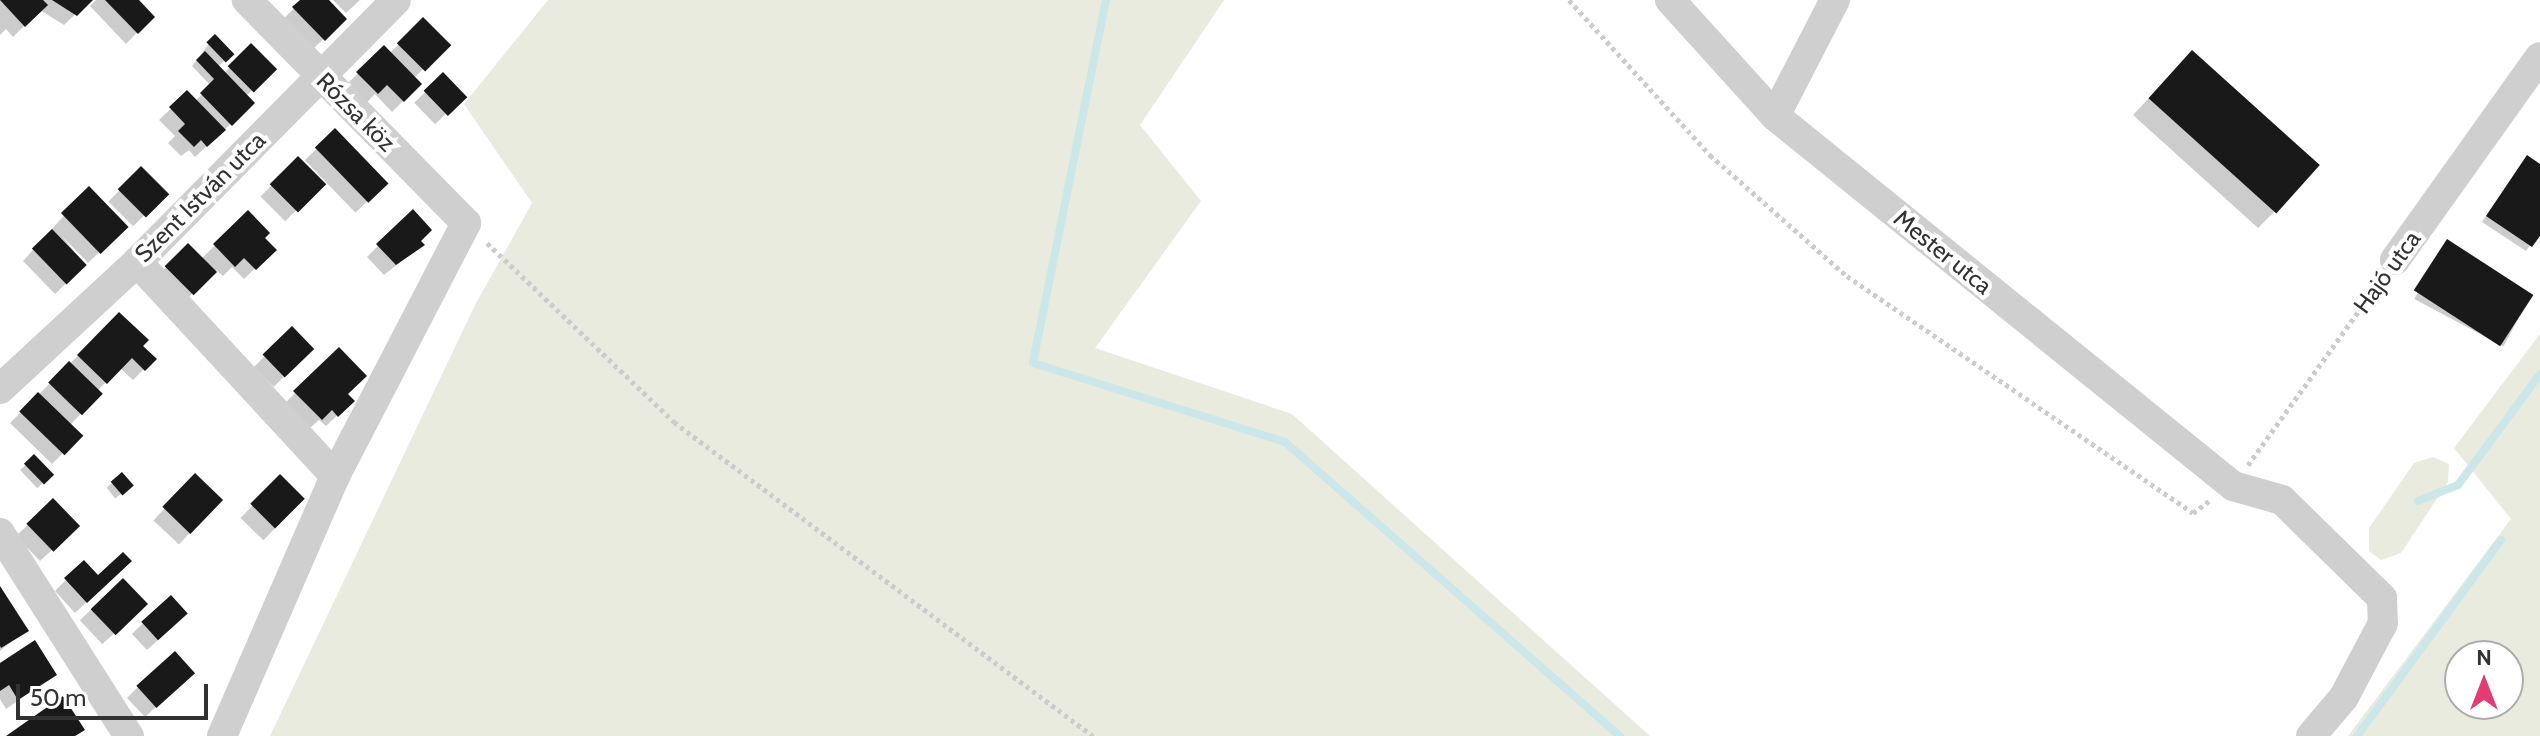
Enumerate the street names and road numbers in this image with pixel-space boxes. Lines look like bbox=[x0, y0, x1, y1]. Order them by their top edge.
street label: Rózsa köz bbox=[311, 67, 401, 157]
street label: Szent István utca bbox=[129, 126, 271, 268]
street label: Mester utca bbox=[1888, 204, 1998, 300]
street label: Hajó utca bbox=[2347, 225, 2427, 319]

